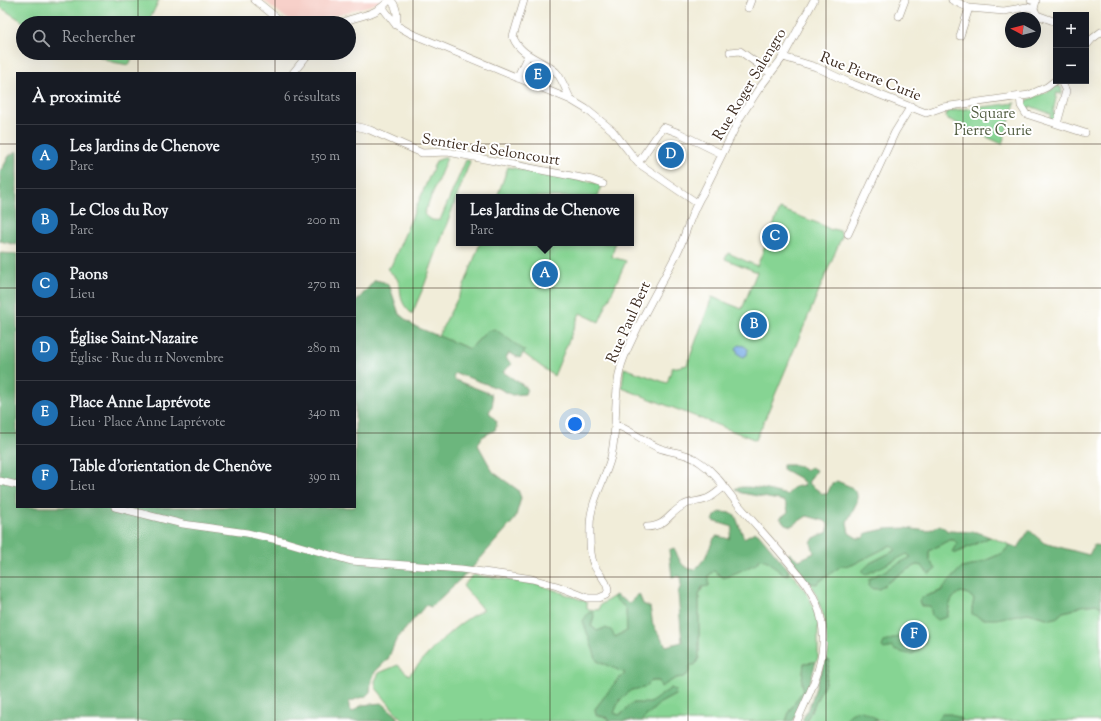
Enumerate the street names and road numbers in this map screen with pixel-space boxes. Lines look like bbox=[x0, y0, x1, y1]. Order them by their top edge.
street label: Rue Roger Salengro bbox=[708, 25, 792, 145]
street label: Rue Pierre Curie bbox=[817, 48, 924, 107]
street label: Sentier de Seloncourt bbox=[420, 129, 561, 172]
street label: Rue Paul Bert bbox=[602, 278, 657, 367]

